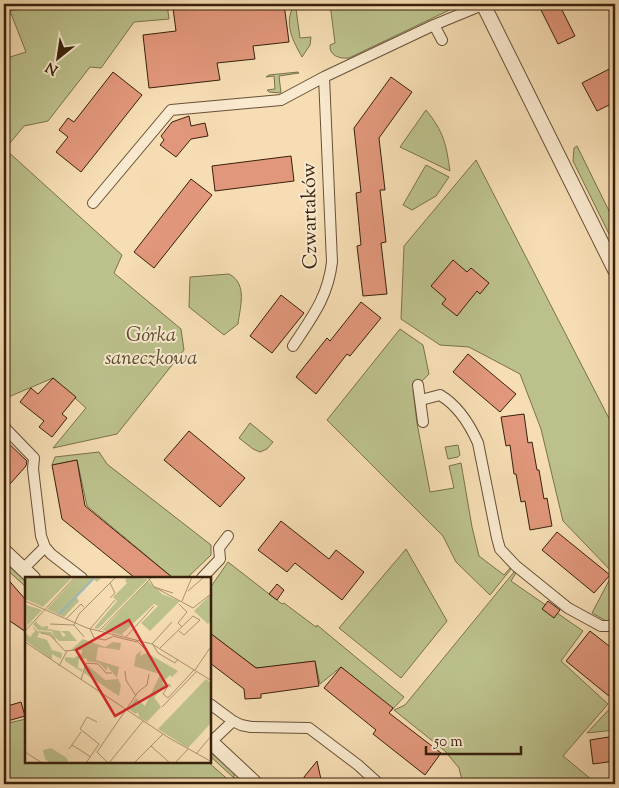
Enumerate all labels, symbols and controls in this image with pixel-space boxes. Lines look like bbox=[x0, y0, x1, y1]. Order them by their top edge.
north arrow bbox=[32, 32, 82, 82]
text: N bbox=[43, 56, 62, 79]
street label: Czwartaków bbox=[296, 162, 326, 270]
park label: Górka saneczkowa bbox=[105, 322, 197, 374]
inset map bbox=[25, 577, 211, 763]
scale bar bbox=[426, 723, 522, 755]
text: 50 m bbox=[433, 732, 463, 753]

